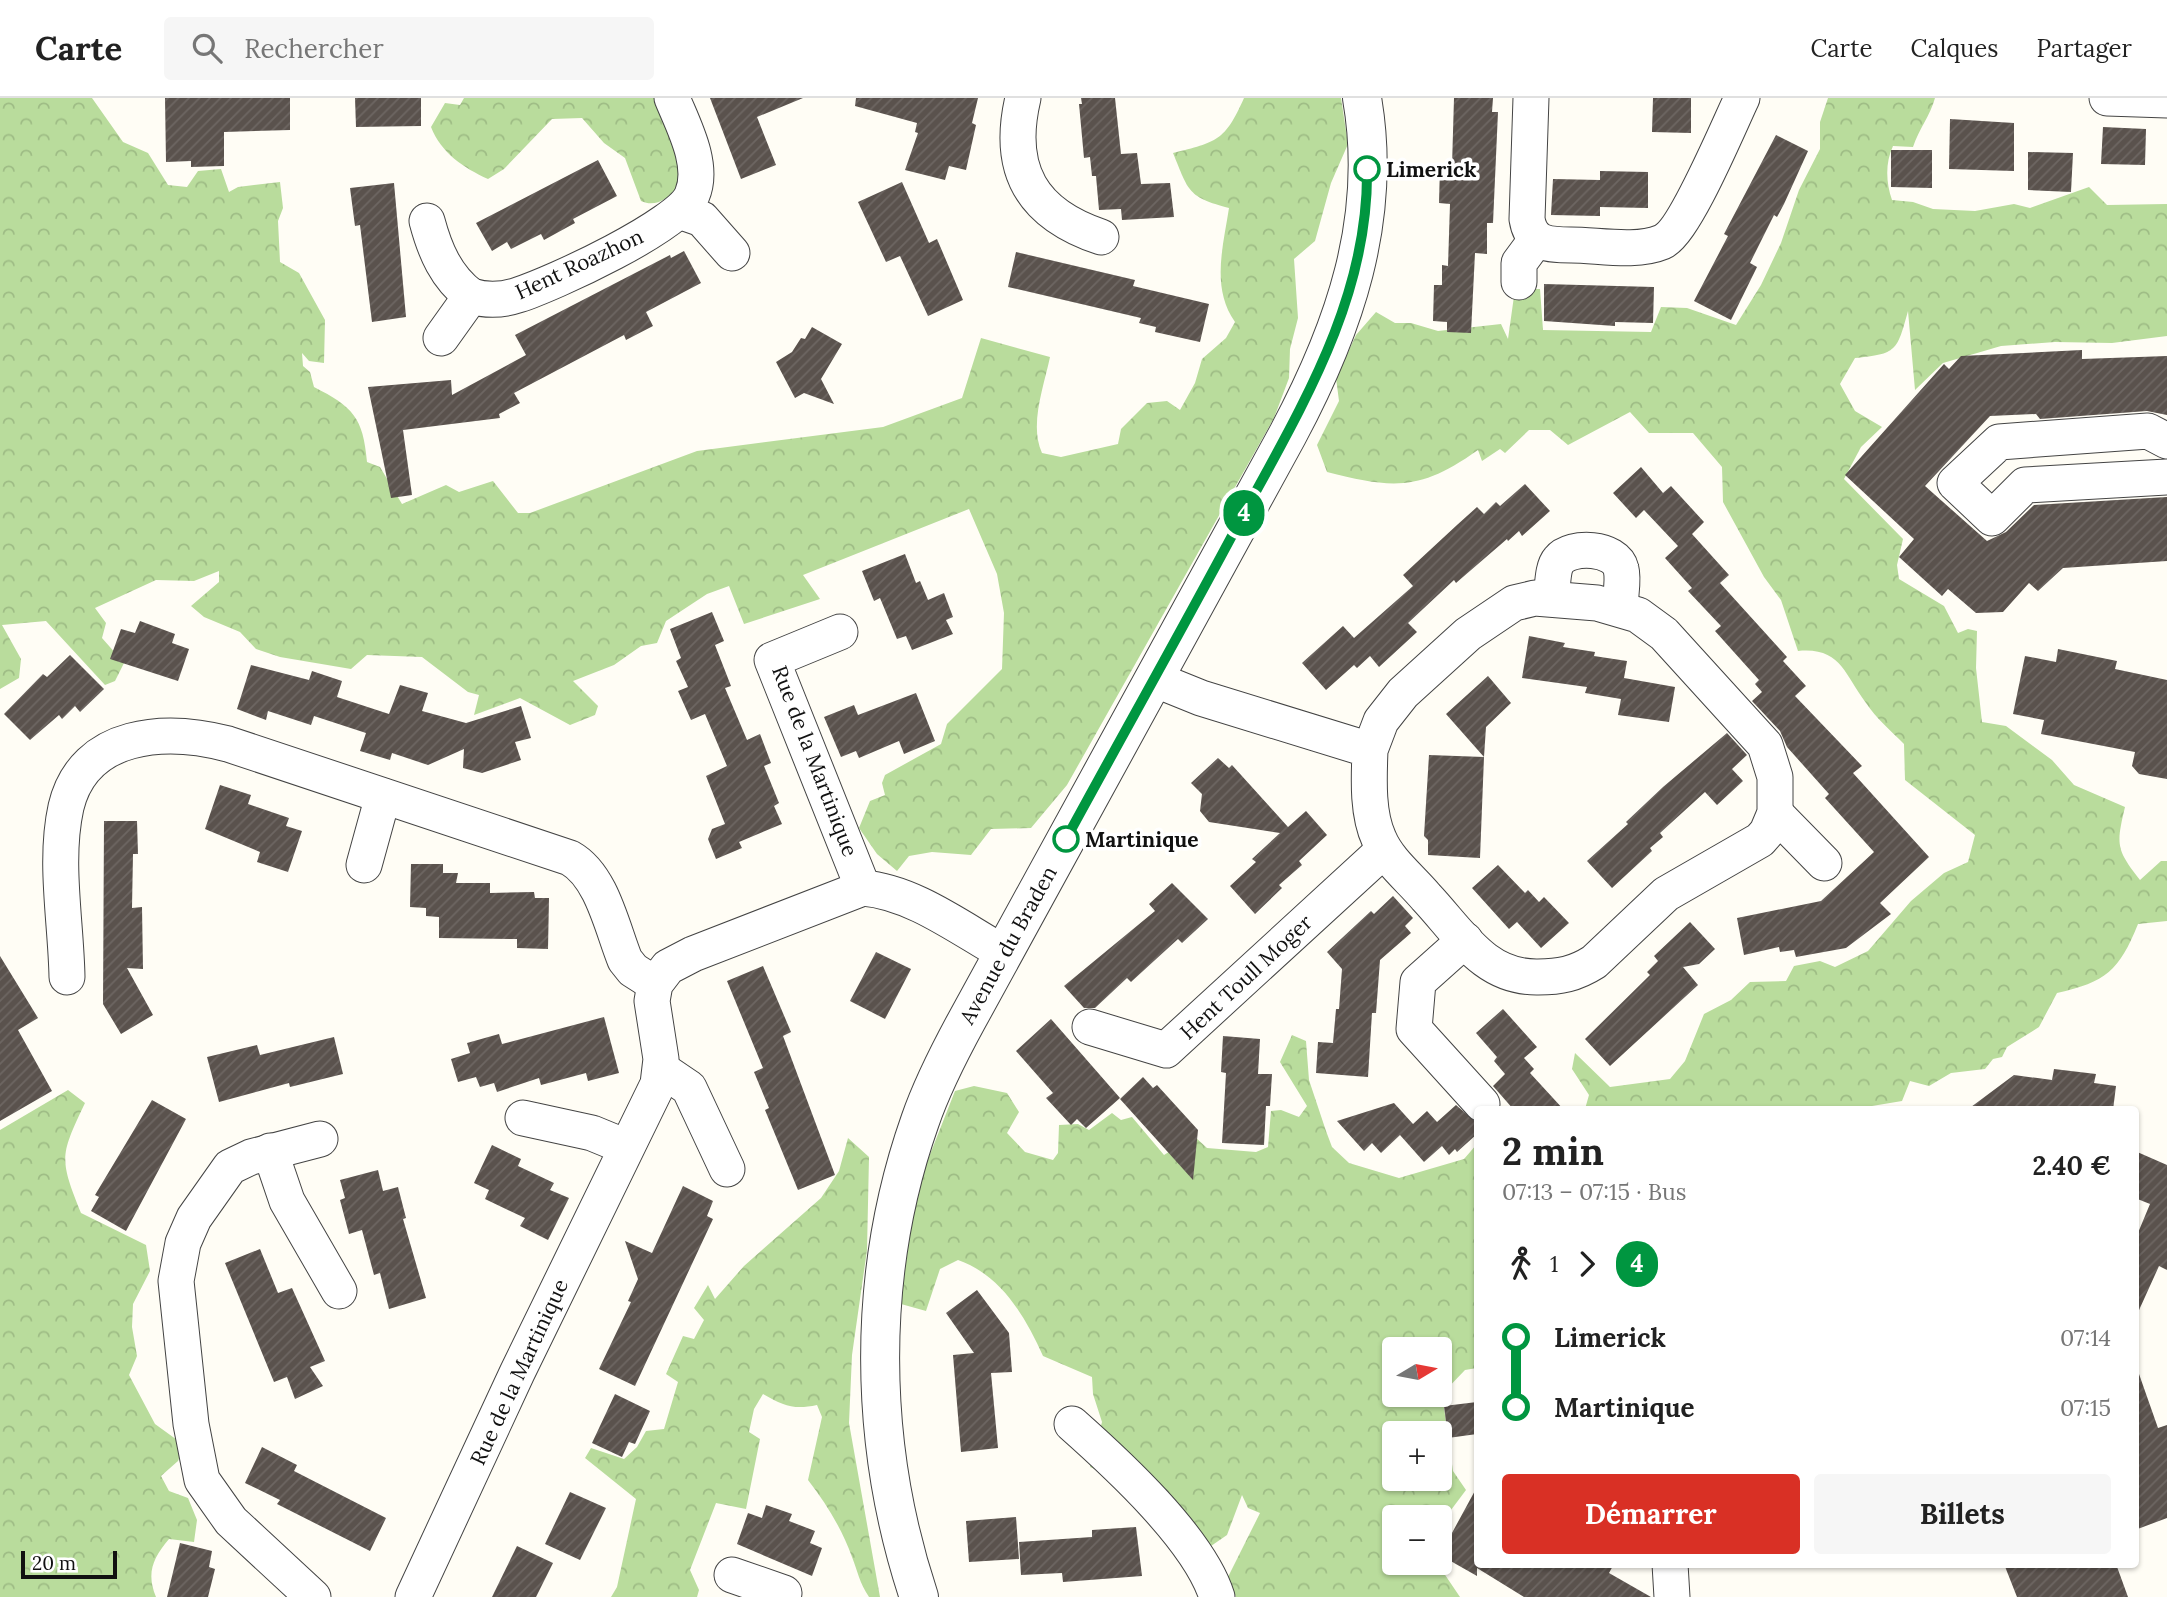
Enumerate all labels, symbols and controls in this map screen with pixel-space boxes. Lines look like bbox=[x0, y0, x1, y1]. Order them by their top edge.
search box bbox=[164, 17, 654, 80]
text: Carte bbox=[35, 27, 122, 69]
icon: search bbox=[188, 29, 226, 67]
text: Rechercher bbox=[244, 32, 384, 65]
text: Carte bbox=[1810, 33, 1872, 64]
text: Calques bbox=[1910, 33, 1998, 64]
text: Partager bbox=[2036, 33, 2132, 64]
marker: Limerick bbox=[1354, 156, 1380, 182]
place label: Limerick bbox=[1386, 156, 1477, 183]
street label: Hent Roazhon bbox=[511, 222, 647, 305]
line badge: 4 bbox=[1221, 490, 1267, 536]
text: 4 bbox=[1237, 497, 1251, 528]
street label: Rue de la Martinique bbox=[766, 662, 864, 860]
marker: Martinique bbox=[1053, 826, 1079, 852]
place label: Martinique bbox=[1085, 826, 1198, 853]
street label: Avenue du Braden bbox=[953, 861, 1063, 1030]
street label: Hent Toull Moger bbox=[1174, 909, 1318, 1045]
text: 2 min bbox=[1502, 1127, 1604, 1175]
text: 2.40 € bbox=[2032, 1149, 2111, 1182]
text: 07:13 – 07:15 · Bus bbox=[1502, 1177, 1686, 1206]
icon: walk bbox=[1502, 1245, 1540, 1283]
icon: forward bbox=[1568, 1245, 1606, 1283]
text: 4 bbox=[1630, 1248, 1644, 1279]
text: 1 bbox=[1550, 1249, 1558, 1278]
street label: Rue de la Martinique bbox=[464, 1275, 574, 1469]
text: Limerick bbox=[1554, 1321, 1666, 1354]
text: 07:14 bbox=[2060, 1323, 2111, 1352]
north arrow bbox=[1382, 1337, 1452, 1407]
map controls bbox=[1382, 1337, 1452, 1575]
text: Martinique bbox=[1554, 1391, 1694, 1424]
text: 07:15 bbox=[2060, 1393, 2111, 1422]
button: + bbox=[1382, 1421, 1452, 1491]
button: Démarrer bbox=[1502, 1474, 1800, 1554]
button: Billets bbox=[1814, 1474, 2111, 1554]
button: − bbox=[1382, 1505, 1452, 1575]
scale bar bbox=[21, 1548, 117, 1580]
text: 20 m bbox=[32, 1551, 76, 1575]

